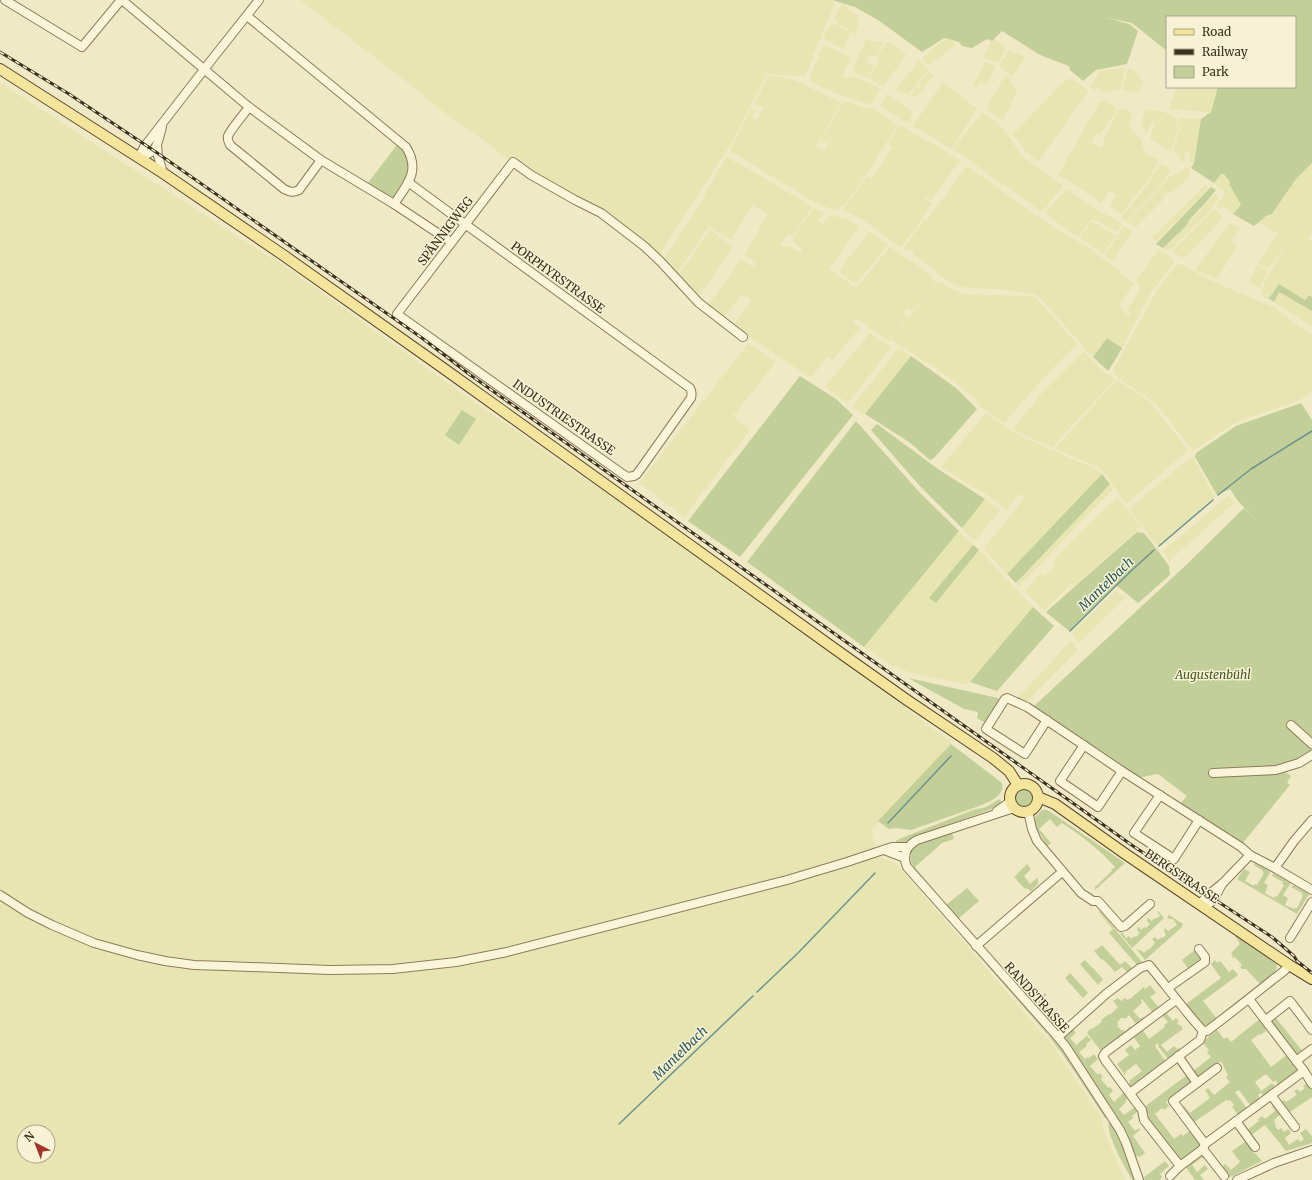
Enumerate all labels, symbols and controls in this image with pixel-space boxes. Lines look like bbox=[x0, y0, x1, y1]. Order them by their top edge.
legend bbox=[1166, 16, 1296, 88]
text: Road bbox=[1202, 24, 1231, 39]
text: Railway bbox=[1202, 44, 1248, 59]
text: Park bbox=[1202, 64, 1229, 79]
street label: SPÄNNIGWEG bbox=[414, 193, 476, 268]
street label: PORPHYRSTRASSE bbox=[508, 238, 608, 316]
street label: INDUSTRIESTRASSE bbox=[510, 376, 618, 458]
water label: Mantelbach bbox=[1074, 553, 1137, 615]
park label: Augustenbühl bbox=[1174, 667, 1251, 682]
street label: BERGSTRASSE bbox=[1142, 846, 1222, 907]
street label: RANDSTRASSE bbox=[1001, 959, 1073, 1036]
water label: Mantelbach bbox=[648, 1022, 711, 1084]
north arrow bbox=[16, 1124, 56, 1164]
text: N bbox=[21, 1128, 37, 1145]

